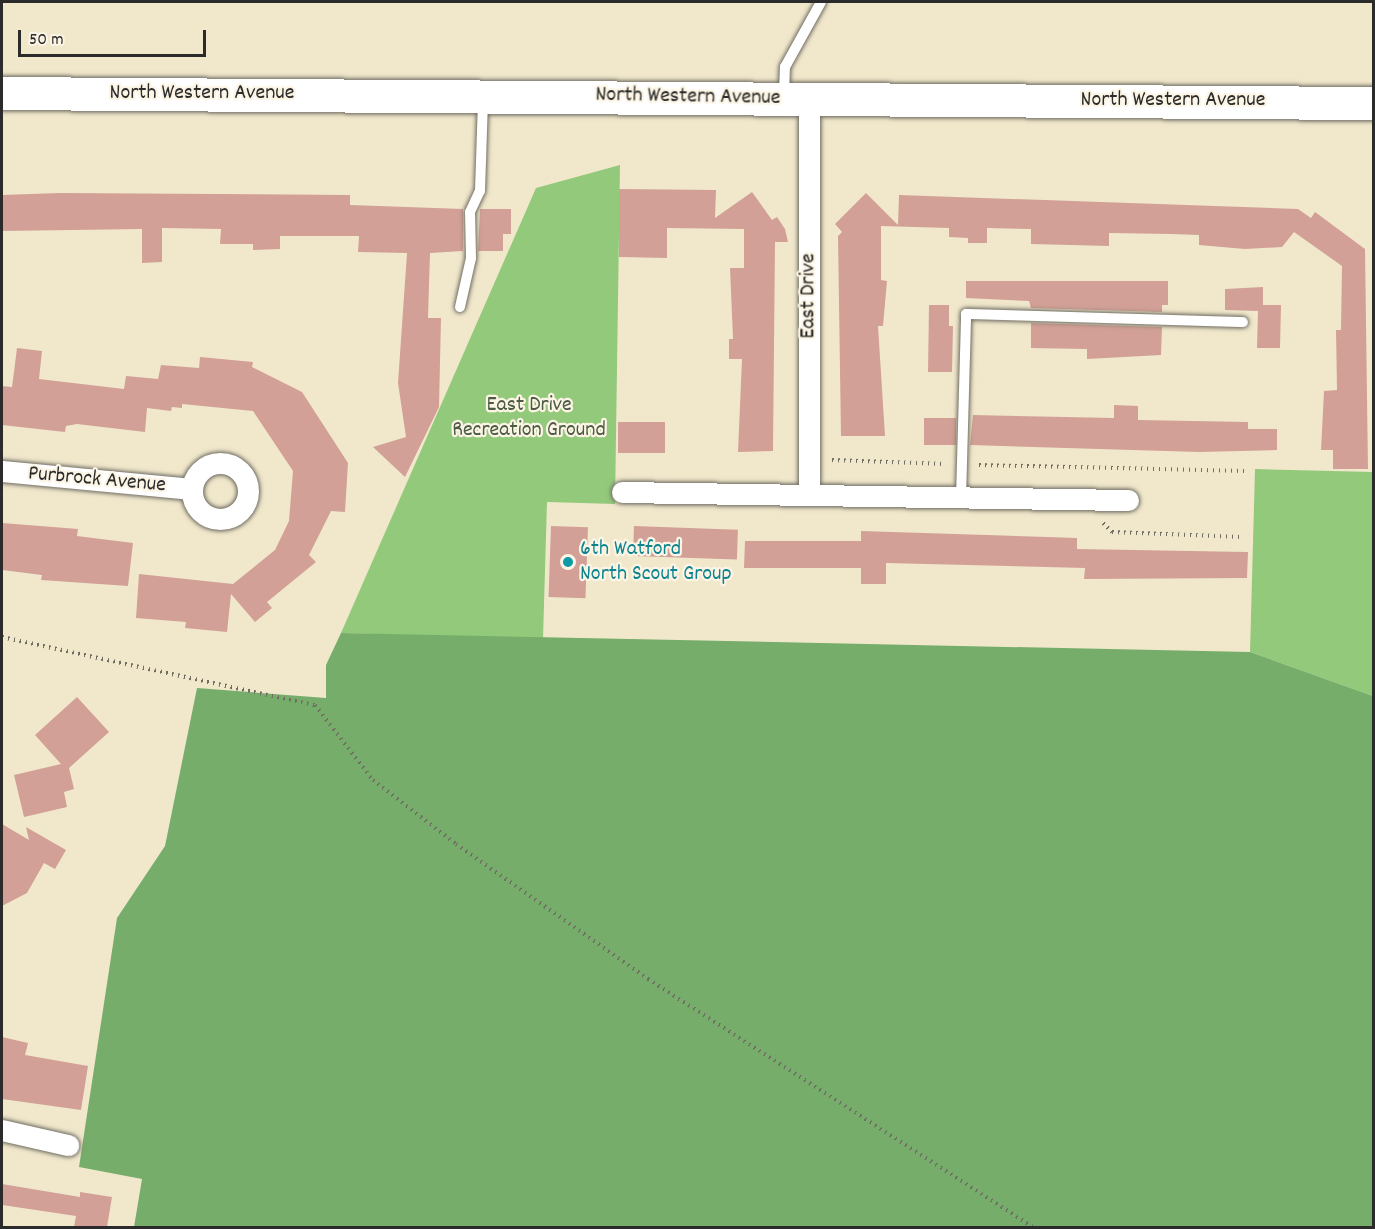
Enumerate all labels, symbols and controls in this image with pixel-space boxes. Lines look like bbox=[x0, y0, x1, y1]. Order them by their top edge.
scale bar bbox=[21, 18, 208, 56]
text: 50 m bbox=[29, 28, 64, 53]
street label: North Western Avenue bbox=[110, 81, 294, 107]
street label: North Western Avenue bbox=[595, 82, 781, 112]
street label: North Western Avenue bbox=[1081, 88, 1265, 114]
street label: East Drive bbox=[796, 253, 822, 339]
park label: East Drive Recreation Ground bbox=[452, 392, 606, 444]
street label: Purbrock Avenue bbox=[27, 461, 167, 499]
place label: 6th Watford North Scout Group bbox=[580, 536, 732, 588]
marker: 6th Watford North Scout Group bbox=[561, 555, 575, 569]

